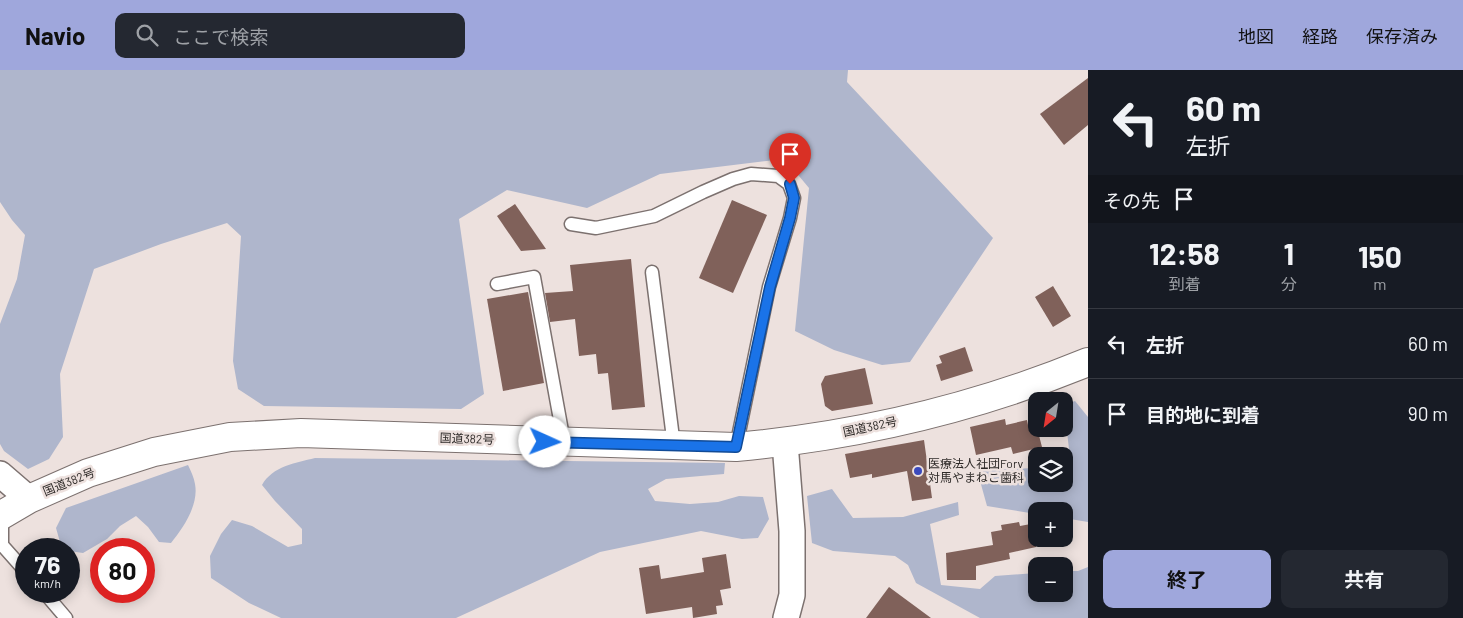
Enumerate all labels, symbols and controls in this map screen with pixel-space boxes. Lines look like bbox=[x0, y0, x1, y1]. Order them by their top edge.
search box bbox=[115, 13, 465, 58]
text: Navio bbox=[25, 21, 85, 50]
icon: search bbox=[133, 21, 161, 49]
text: ここで検索 bbox=[173, 25, 268, 48]
text: 地図 bbox=[1238, 25, 1274, 47]
text: 経路 bbox=[1302, 25, 1338, 47]
text: 保存済み bbox=[1366, 25, 1438, 47]
text: 60 m bbox=[1186, 86, 1261, 128]
icon: left bbox=[1103, 90, 1168, 155]
text: 左折 bbox=[1186, 132, 1230, 158]
pin bbox=[769, 133, 811, 184]
icon: arrive bbox=[776, 140, 804, 168]
icon: arrive bbox=[1170, 185, 1198, 213]
text: その先 bbox=[1103, 189, 1160, 212]
text: 12:58 bbox=[1149, 235, 1220, 271]
text: 1 bbox=[1284, 235, 1294, 271]
text: 150 bbox=[1358, 238, 1402, 274]
text: 到着 bbox=[1168, 274, 1200, 293]
text: 分 bbox=[1281, 274, 1297, 293]
text: m bbox=[1373, 274, 1387, 293]
icon: left bbox=[1103, 330, 1131, 358]
text: 60 m bbox=[1408, 332, 1448, 355]
text: 左折 bbox=[1146, 333, 1184, 356]
north arrow bbox=[1028, 392, 1072, 438]
map controls bbox=[1028, 392, 1073, 602]
icon: arrive bbox=[1103, 400, 1131, 428]
text: 90 m bbox=[1408, 402, 1448, 425]
text: 目的地に到着 bbox=[1146, 403, 1260, 426]
street label: 国道382号 bbox=[841, 413, 898, 439]
position arrow bbox=[518, 415, 570, 467]
street label: 国道382号 bbox=[439, 430, 495, 446]
button: layers bbox=[1028, 447, 1073, 492]
place label: 医療法人社団Forv 対馬やまねこ歯科 bbox=[928, 456, 1024, 484]
street label: 国道382号 bbox=[41, 464, 97, 498]
marker: 医療法人社団Forv 対馬やまねこ歯科 bbox=[912, 465, 924, 477]
button: + bbox=[1028, 502, 1073, 547]
speed limit sign: 80 bbox=[90, 538, 155, 603]
text: 76 bbox=[35, 549, 60, 579]
button: 終了 bbox=[1103, 550, 1271, 608]
button: 共有 bbox=[1281, 550, 1448, 608]
button: − bbox=[1028, 557, 1073, 602]
text: km/h bbox=[34, 576, 61, 590]

